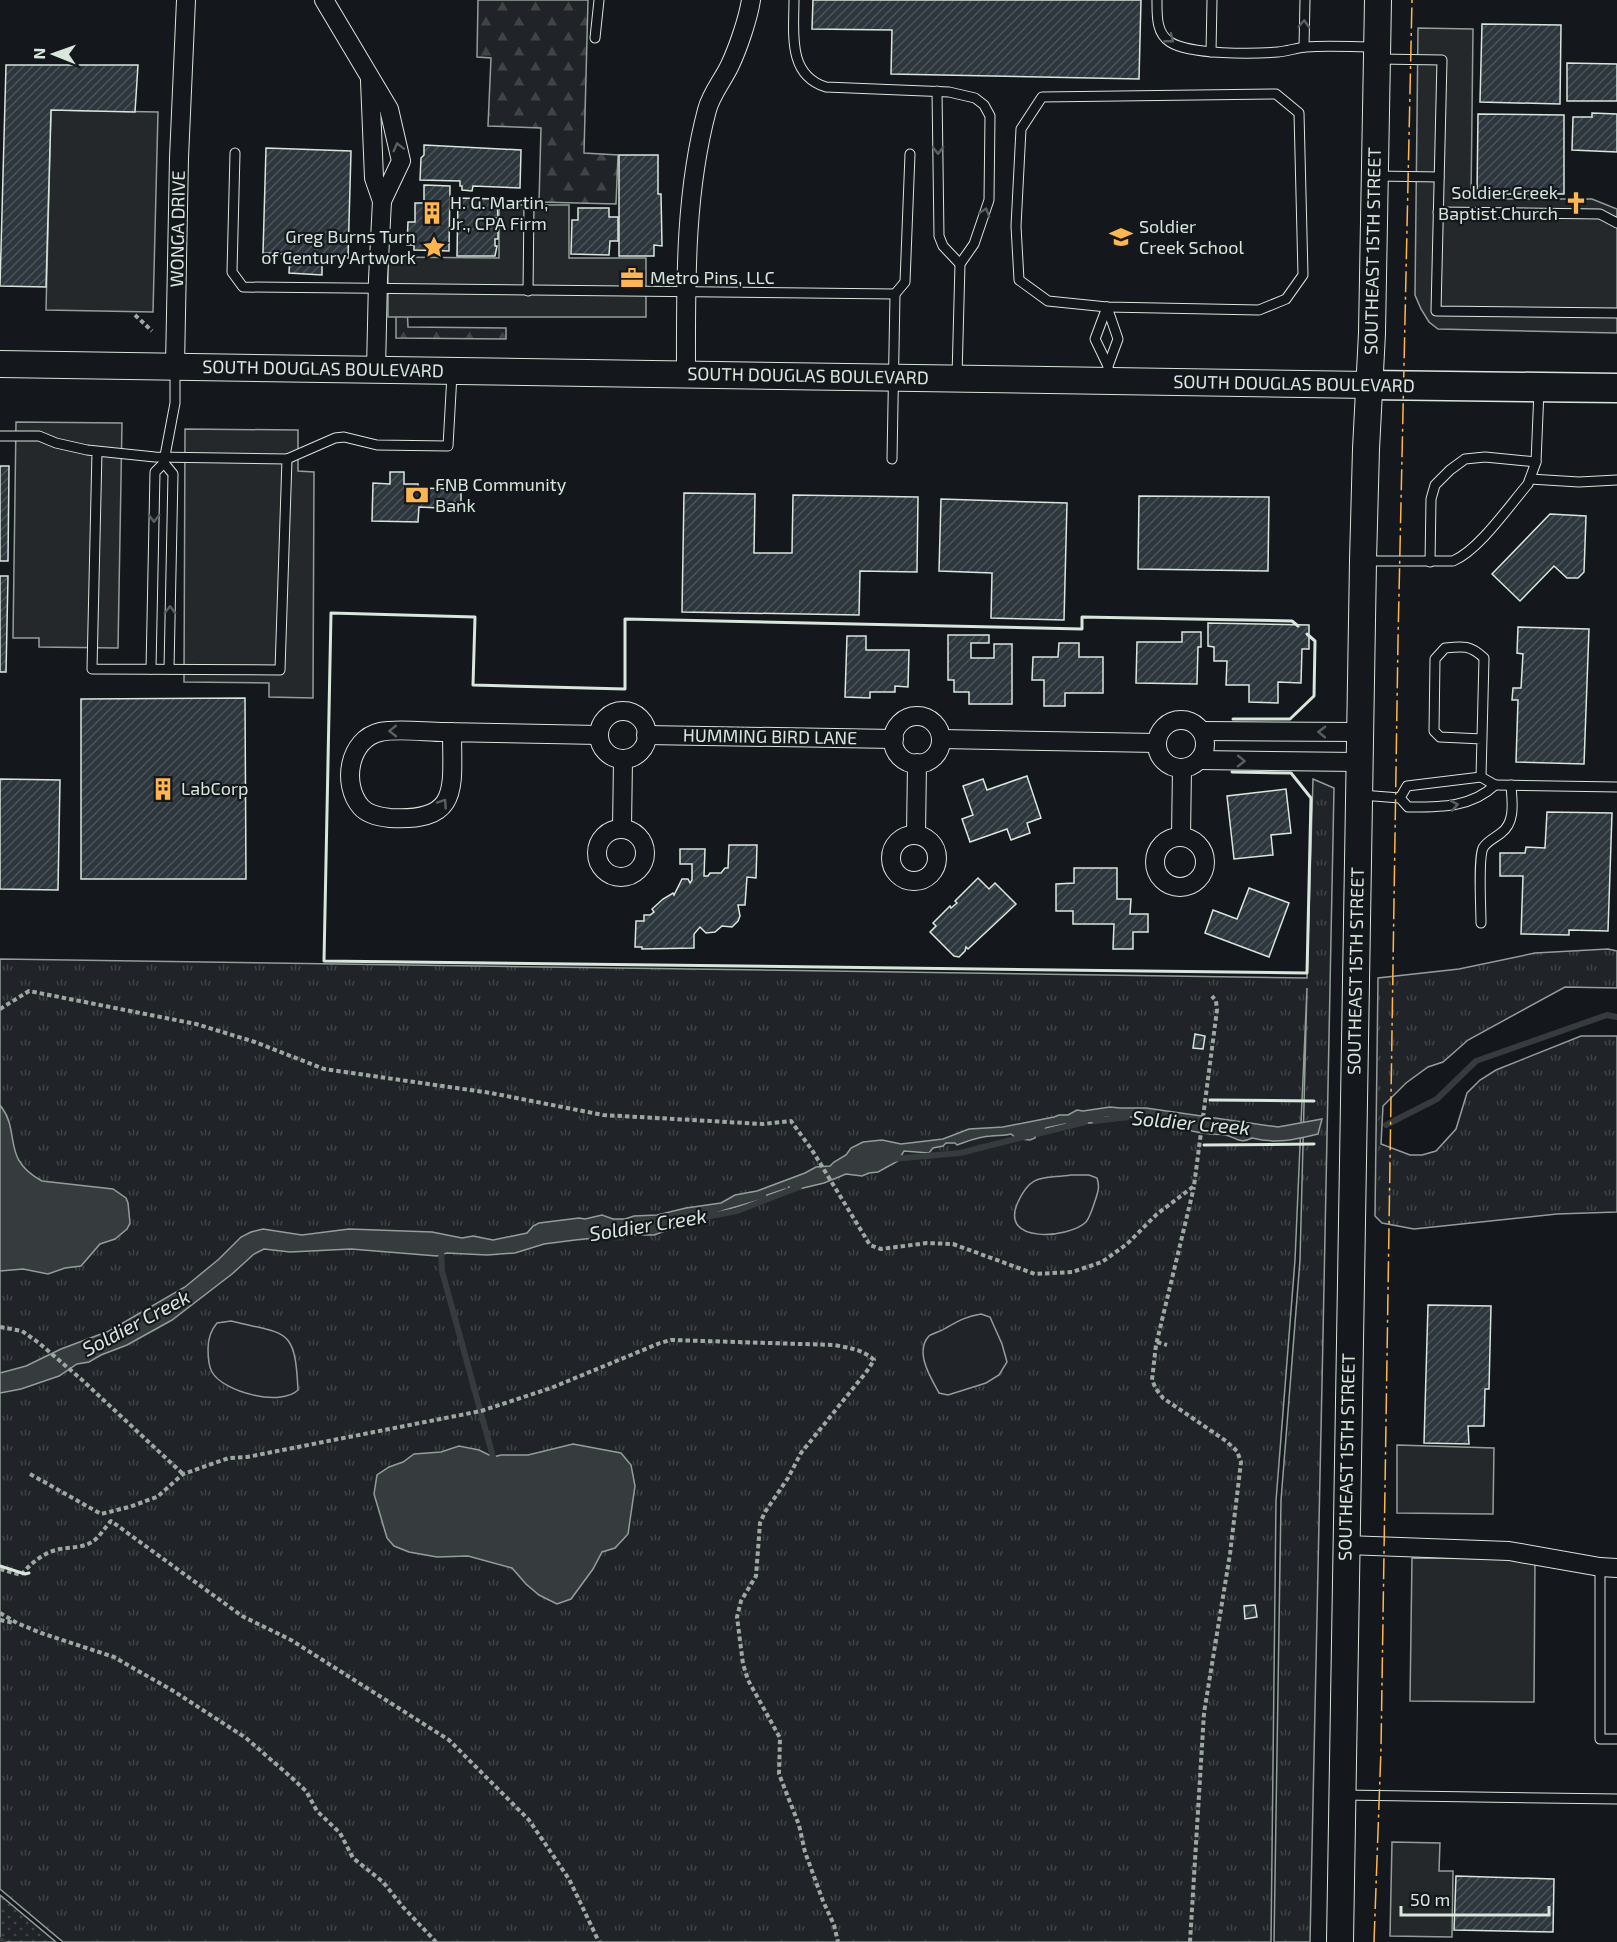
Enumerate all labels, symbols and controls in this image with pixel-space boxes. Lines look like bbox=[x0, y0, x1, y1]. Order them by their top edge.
one-way arrow bbox=[1298, 19, 1311, 28]
north arrow bbox=[24, 24, 84, 84]
one-way arrow bbox=[1163, 32, 1174, 43]
text: N bbox=[29, 48, 48, 60]
one-way arrow bbox=[393, 143, 406, 153]
one-way arrow bbox=[932, 145, 944, 154]
street label: SOUTHEAST 15TH STREET bbox=[1359, 146, 1385, 355]
street label: WONGA DRIVE bbox=[165, 170, 189, 288]
place label: Soldier Creek Baptist Church bbox=[1438, 181, 1558, 224]
church icon: Soldier Creek Baptist Church bbox=[1563, 190, 1589, 216]
place label: H. G. Martin, Jr., CPA Firm bbox=[450, 191, 548, 234]
building icon: H. G. Martin, Jr., CPA Firm bbox=[419, 200, 445, 226]
one-way arrow bbox=[978, 207, 990, 218]
place label: Soldier Creek School bbox=[1139, 215, 1244, 258]
school or university icon: Soldier Creek School bbox=[1108, 224, 1134, 250]
place label: Greg Burns Turn of Century Artwork bbox=[261, 225, 416, 268]
place icon: Greg Burns Turn of Century Artwork bbox=[421, 234, 447, 260]
office icon: Metro Pins, LLC bbox=[619, 265, 645, 291]
place label: Metro Pins, LLC bbox=[650, 266, 775, 288]
street label: SOUTH DOUGLAS BOULEVARD bbox=[202, 355, 444, 381]
street label: SOUTH DOUGLAS BOULEVARD bbox=[687, 362, 929, 388]
street label: SOUTH DOUGLAS BOULEVARD bbox=[1173, 370, 1415, 396]
place label: FNB Community Bank bbox=[435, 473, 567, 516]
bank icon: FNB Community Bank bbox=[404, 482, 430, 508]
one-way arrow bbox=[148, 513, 160, 522]
one-way arrow bbox=[164, 606, 176, 615]
street label: HUMMING BIRD LANE bbox=[683, 723, 857, 749]
one-way arrow bbox=[389, 725, 398, 738]
one-way arrow bbox=[1317, 726, 1326, 738]
one-way arrow bbox=[1237, 754, 1246, 767]
building icon: LabCorp bbox=[150, 776, 176, 802]
place label: LabCorp bbox=[181, 777, 249, 799]
one-way arrow bbox=[435, 799, 447, 809]
one-way arrow bbox=[1449, 799, 1459, 812]
street label: SOUTHEAST 15TH STREET bbox=[1342, 866, 1368, 1075]
water label: Soldier Creek bbox=[1131, 1105, 1251, 1139]
water label: Soldier Creek bbox=[587, 1203, 708, 1245]
water label: Soldier Creek bbox=[78, 1284, 193, 1361]
street label: SOUTHEAST 15TH STREET bbox=[1333, 1352, 1359, 1561]
scale bar bbox=[1401, 1879, 1550, 1917]
text: 50 m bbox=[1410, 1888, 1450, 1910]

